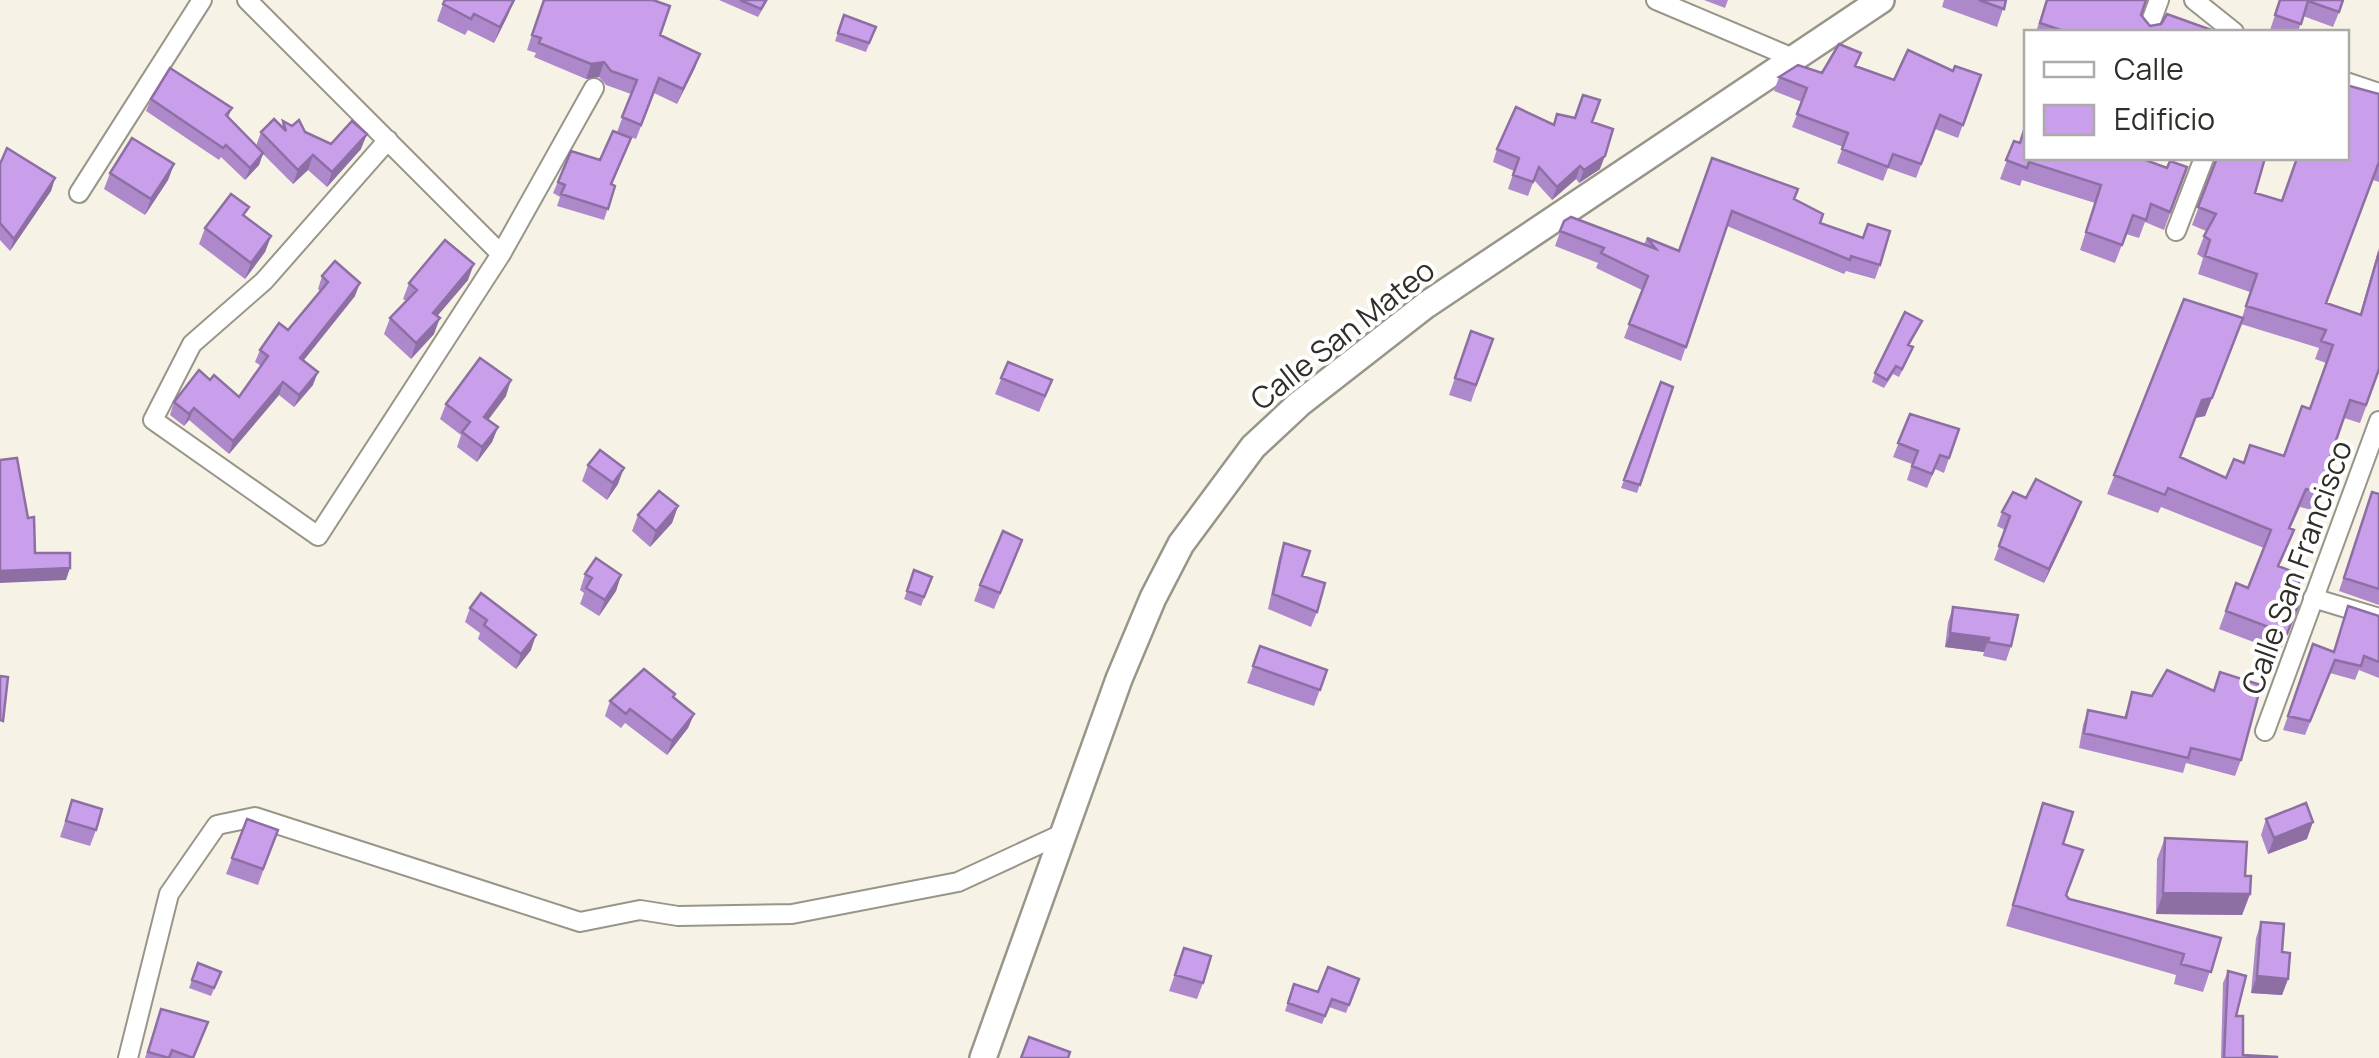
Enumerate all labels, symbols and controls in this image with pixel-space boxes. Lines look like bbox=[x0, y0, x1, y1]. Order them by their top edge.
legend bbox=[2024, 30, 2349, 160]
text: Calle bbox=[2114, 48, 2184, 89]
text: Edificio bbox=[2114, 98, 2215, 139]
street label: Calle San Mateo bbox=[1241, 249, 1443, 419]
street label: Calle San Francisco bbox=[2231, 434, 2361, 700]

